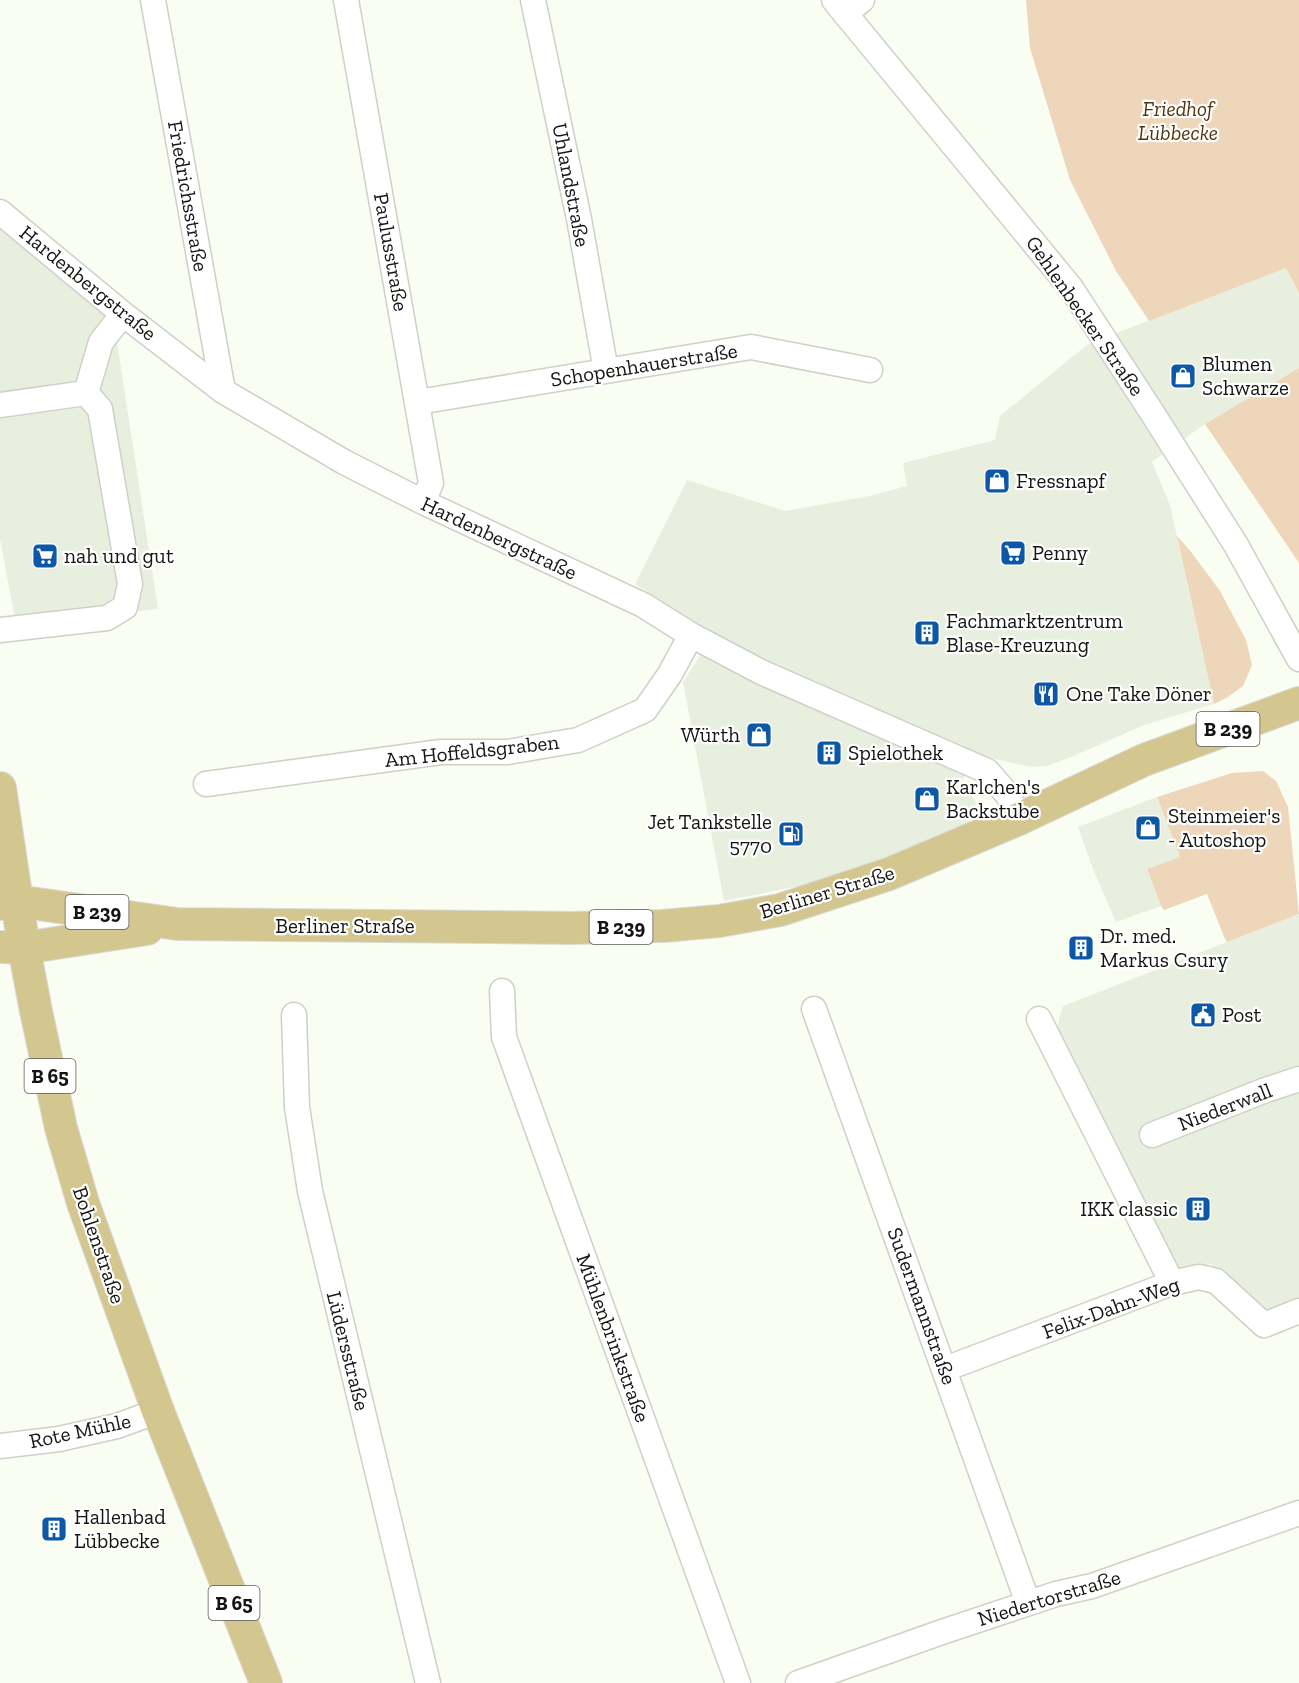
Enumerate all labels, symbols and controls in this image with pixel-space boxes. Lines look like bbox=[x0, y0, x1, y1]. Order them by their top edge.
park label: Friedhof Lübbecke bbox=[1138, 96, 1218, 145]
street label: Friedrichsstraße bbox=[163, 119, 214, 273]
street label: Uhlandstraße bbox=[547, 121, 596, 249]
street label: Paulusstraße bbox=[369, 191, 414, 313]
street label: Hardenbergstraße bbox=[15, 220, 162, 346]
street label: Gehlenbecker Straße bbox=[1021, 231, 1150, 401]
street label: Schopenhauerstraße bbox=[549, 337, 739, 392]
place label: Blumen Schwarze bbox=[1202, 351, 1289, 400]
shop icon: Blumen Schwarze bbox=[1168, 361, 1198, 391]
shop icon: Fressnapf bbox=[982, 466, 1012, 496]
place label: Fressnapf bbox=[1016, 468, 1107, 493]
street label: Hardenbergstraße bbox=[417, 491, 581, 585]
supermarket icon: Penny bbox=[998, 538, 1028, 568]
place label: Penny bbox=[1032, 540, 1088, 565]
supermarket icon: nah und gut bbox=[30, 541, 60, 571]
place label: nah und gut bbox=[64, 543, 174, 568]
place label: Fachmarktzentrum Blase-Kreuzung bbox=[946, 608, 1123, 657]
building icon: Fachmarktzentrum Blase-Kreuzung bbox=[912, 618, 942, 648]
restaurant icon: One Take Döner bbox=[1031, 679, 1061, 709]
place label: One Take Döner bbox=[1066, 681, 1212, 706]
road number: B 239 bbox=[1196, 712, 1260, 746]
shop icon: Würth bbox=[744, 720, 774, 750]
place label: Würth bbox=[681, 722, 740, 747]
street label: Am Hoffeldsgraben bbox=[384, 729, 560, 772]
building icon: Spielothek bbox=[814, 738, 844, 768]
place label: Spielothek bbox=[848, 740, 943, 765]
place label: Karlchen's Backstube bbox=[946, 774, 1040, 823]
shop icon: Karlchen's Backstube bbox=[912, 784, 942, 814]
place label: Steinmeier's - Autoshop bbox=[1168, 803, 1281, 852]
place label: Jet Tankstelle 5770 bbox=[647, 809, 772, 858]
shop icon: Steinmeier's - Autoshop bbox=[1133, 813, 1163, 843]
fuel station icon: Jet Tankstelle 5770 bbox=[776, 819, 806, 849]
street label: Berliner Straße bbox=[757, 859, 897, 924]
road number: B 239 bbox=[66, 895, 128, 929]
road number: B 239 bbox=[590, 910, 652, 944]
street label: Berliner Straße bbox=[275, 913, 415, 938]
place label: Dr. med. Markus Csury bbox=[1100, 923, 1228, 972]
building icon: Dr. med. Markus Csury bbox=[1066, 933, 1096, 963]
public building icon: Post bbox=[1188, 1000, 1218, 1030]
place label: Post bbox=[1222, 1002, 1262, 1027]
road number: B 65 bbox=[25, 1059, 76, 1093]
street label: Niederwall bbox=[1174, 1077, 1276, 1136]
street label: Bohlenstraße bbox=[68, 1183, 131, 1307]
building icon: IKK classic bbox=[1183, 1194, 1213, 1224]
place label: IKK classic bbox=[1080, 1196, 1178, 1221]
street label: Sudermannstraße bbox=[882, 1224, 962, 1388]
street label: Mühlenbrinkstraße bbox=[571, 1250, 656, 1426]
street label: Felix-Dahn-Weg bbox=[1039, 1271, 1183, 1344]
street label: Lüdersstraße bbox=[322, 1289, 375, 1413]
street label: Rote Mühle bbox=[27, 1408, 133, 1453]
place label: Hallenbad Lübbecke bbox=[74, 1504, 166, 1553]
building icon: Hallenbad Lübbecke bbox=[39, 1514, 69, 1544]
street label: Niedertorstraße bbox=[974, 1564, 1123, 1631]
road number: B 65 bbox=[208, 1586, 260, 1620]

